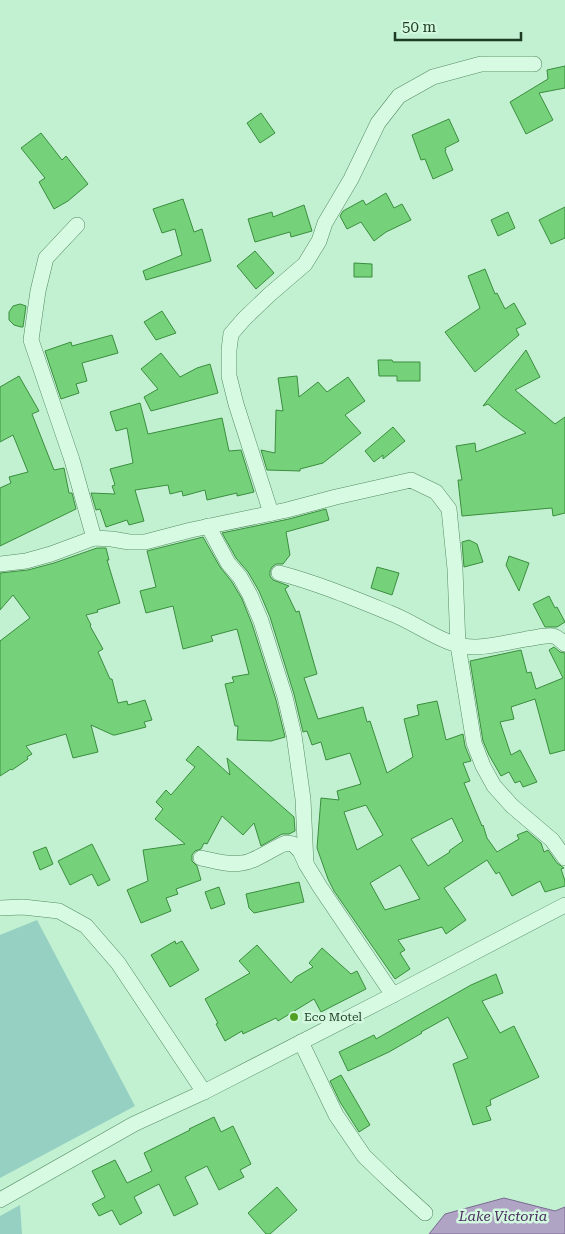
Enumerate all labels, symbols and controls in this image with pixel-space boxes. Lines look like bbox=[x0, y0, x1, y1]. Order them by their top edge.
scale bar bbox=[395, 10, 521, 42]
text: 50 m bbox=[402, 18, 437, 36]
place label: Eco Motel bbox=[304, 1010, 362, 1024]
marker: Eco Motel bbox=[288, 1011, 300, 1023]
water label: Lake Victoria bbox=[458, 1208, 547, 1224]

